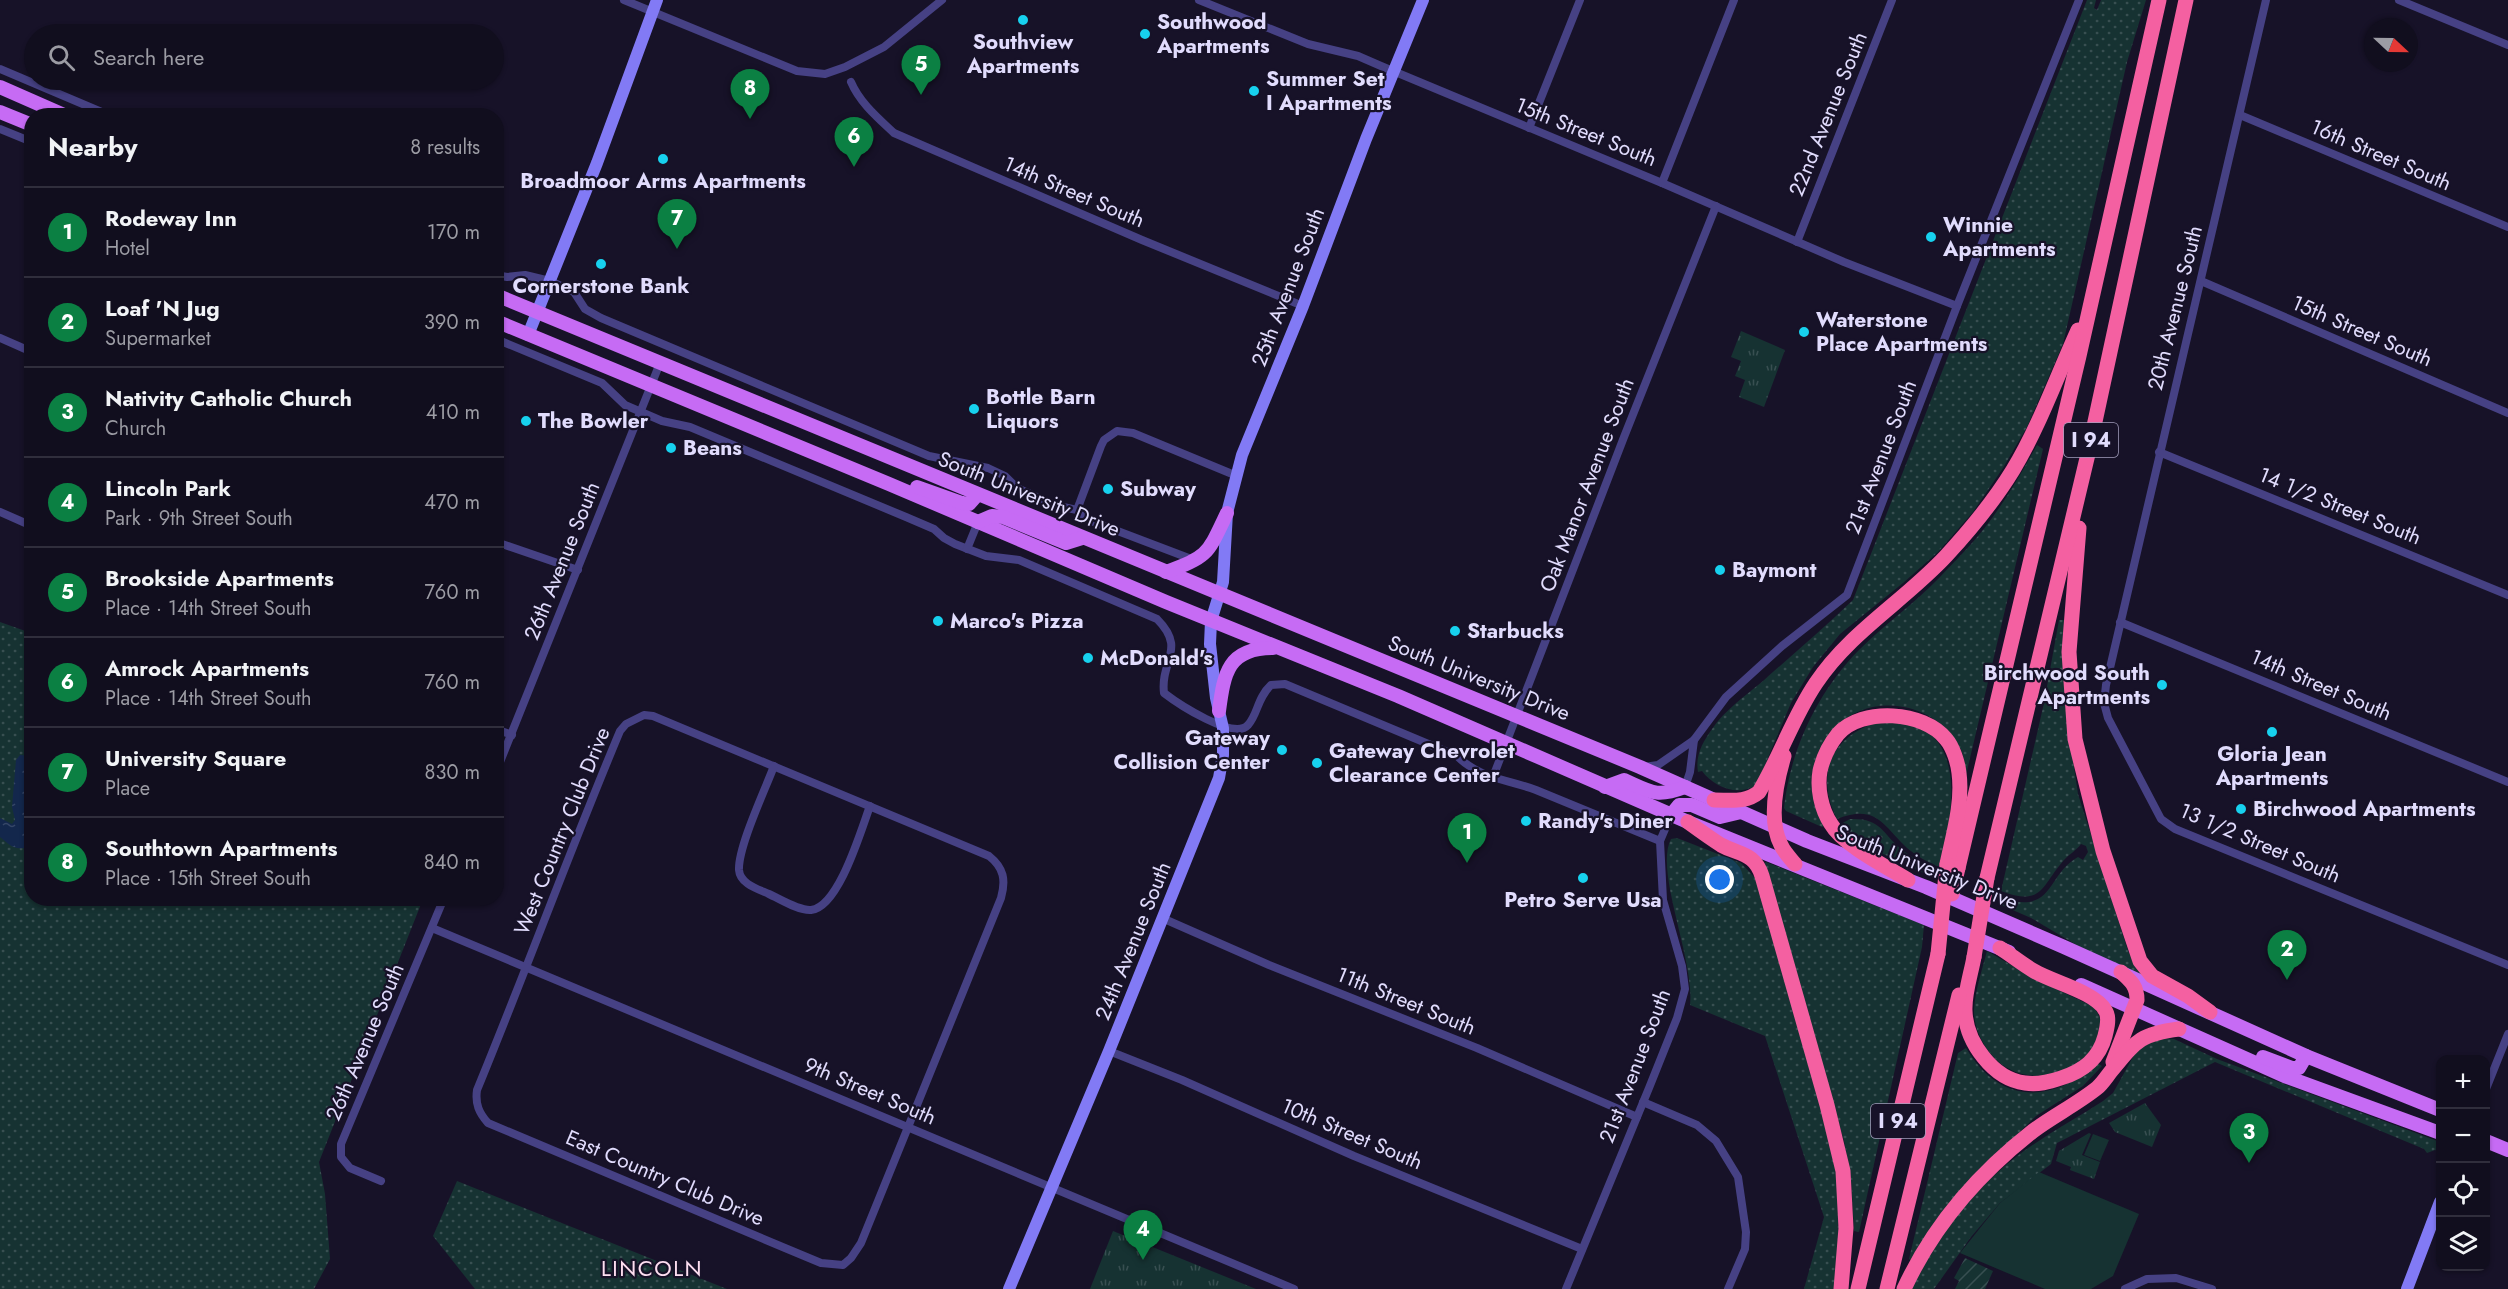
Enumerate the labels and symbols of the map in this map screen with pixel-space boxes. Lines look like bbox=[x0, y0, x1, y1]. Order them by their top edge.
place label: Southwood Apartments bbox=[1156, 7, 1270, 61]
marker: Southview Apartments bbox=[1016, 13, 1030, 27]
north arrow bbox=[2364, 18, 2418, 72]
place label: Southview Apartments bbox=[966, 27, 1080, 81]
marker: Southwood Apartments bbox=[1138, 27, 1152, 41]
street label: 22nd Avenue South bbox=[1781, 27, 1875, 201]
pin: 5 bbox=[902, 46, 940, 95]
place label: Summer Set I Apartments bbox=[1266, 64, 1392, 118]
pin: 8 bbox=[730, 70, 770, 119]
marker: Summer Set I Apartments bbox=[1247, 84, 1261, 98]
street label: 15th Street South bbox=[1511, 90, 1661, 174]
street label: 16th Street South bbox=[2306, 112, 2456, 198]
pin: 6 bbox=[834, 118, 874, 167]
street label: 14th Street South bbox=[999, 149, 1149, 235]
marker: Broadmoor Arms Apartments bbox=[656, 152, 670, 166]
place label: Broadmoor Arms Apartments bbox=[520, 166, 806, 196]
pin: 7 bbox=[658, 200, 696, 249]
street label: 25th Avenue South bbox=[1244, 203, 1332, 371]
place label: Winnie Apartments bbox=[1942, 210, 2056, 264]
street label: 20th Avenue South bbox=[2140, 223, 2210, 393]
marker: Winnie Apartments bbox=[1924, 230, 1938, 244]
marker: Cornerstone Bank bbox=[594, 257, 608, 271]
place label: Cornerstone Bank bbox=[513, 271, 690, 301]
street label: 15th Street South bbox=[2287, 288, 2437, 374]
place label: Waterstone Place Apartments bbox=[1816, 305, 1988, 359]
marker: Waterstone Place Apartments bbox=[1797, 325, 1811, 339]
street label: Oak Manor Avenue South bbox=[1532, 374, 1642, 596]
street label: 21st Avenue South bbox=[1838, 376, 1924, 538]
place label: Bottle Barn Liquors bbox=[986, 382, 1096, 436]
marker: Bottle Barn Liquors bbox=[967, 402, 981, 416]
place label: The Bowler bbox=[538, 406, 649, 436]
marker: The Bowler bbox=[519, 414, 533, 428]
road number: I 94 bbox=[2064, 423, 2118, 457]
place label: Beans bbox=[683, 433, 742, 463]
marker: Beans bbox=[664, 441, 678, 455]
street label: South University Drive bbox=[933, 444, 1125, 544]
street label: 14 1/2 Street South bbox=[2254, 460, 2426, 552]
place label: Subway bbox=[1120, 474, 1197, 504]
street label: 26th Avenue South bbox=[517, 477, 607, 645]
marker: Subway bbox=[1101, 482, 1115, 496]
place label: Baymont bbox=[1732, 555, 1817, 585]
marker: Baymont bbox=[1713, 563, 1727, 577]
place label: Marco's Pizza bbox=[950, 606, 1083, 636]
marker: Marco's Pizza bbox=[931, 614, 945, 628]
place label: Starbucks bbox=[1467, 616, 1564, 646]
marker: Starbucks bbox=[1448, 624, 1462, 638]
street label: South University Drive bbox=[1383, 628, 1575, 728]
street label: 14th Street South bbox=[2246, 642, 2396, 728]
place label: McDonald's bbox=[1100, 643, 1213, 673]
marker: McDonald's bbox=[1081, 651, 1095, 665]
place label: Birchwood South Apartments bbox=[1984, 658, 2150, 712]
marker: Birchwood South Apartments bbox=[2155, 678, 2169, 692]
street label: West Country Club Drive bbox=[507, 723, 617, 939]
place label: Gateway Collision Center bbox=[1113, 723, 1271, 777]
marker: Gloria Jean Apartments bbox=[2265, 725, 2279, 739]
place label: Gateway Chevrolet Clearance Center bbox=[1329, 736, 1515, 790]
place label: Gloria Jean Apartments bbox=[2215, 739, 2329, 793]
marker: Gateway Collision Center bbox=[1275, 743, 1289, 757]
marker: Gateway Chevrolet Clearance Center bbox=[1310, 756, 1324, 770]
place label: Birchwood Apartments bbox=[2253, 794, 2476, 824]
street label: 13 1/2 Street South bbox=[2175, 796, 2345, 890]
marker: Birchwood Apartments bbox=[2234, 802, 2248, 816]
place label: Randy's Diner bbox=[1538, 806, 1673, 836]
pin: 1 bbox=[1448, 814, 1486, 863]
marker: Randy's Diner bbox=[1519, 814, 1533, 828]
street label: South University Drive bbox=[1831, 817, 2023, 917]
street label: 24th Avenue South bbox=[1088, 857, 1178, 1025]
your location bbox=[1705, 865, 1734, 894]
marker: Petro Serve Usa bbox=[1576, 871, 1590, 885]
place label: Petro Serve Usa bbox=[1504, 885, 1662, 915]
pin: 2 bbox=[2268, 930, 2306, 980]
street label: 26th Avenue South bbox=[318, 959, 412, 1125]
street label: 11th Street South bbox=[1332, 959, 1480, 1043]
street label: 21st Avenue South bbox=[1592, 985, 1678, 1147]
street label: 9th Street South bbox=[799, 1050, 941, 1132]
street label: 10th Street South bbox=[1277, 1091, 1427, 1177]
road number: I 94 bbox=[1871, 1104, 1925, 1138]
pin: 3 bbox=[2230, 1114, 2268, 1163]
street label: East Country Club Drive bbox=[561, 1123, 769, 1233]
pin: 4 bbox=[1124, 1210, 1162, 1260]
district label: LINCOLN bbox=[601, 1252, 703, 1284]

